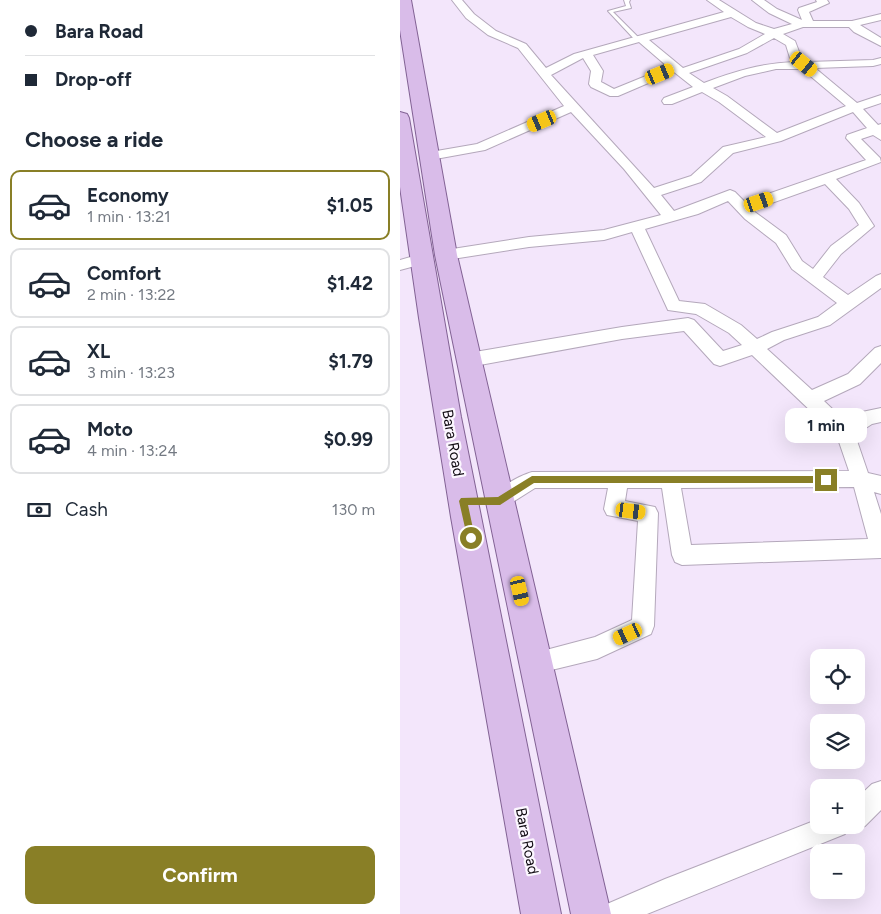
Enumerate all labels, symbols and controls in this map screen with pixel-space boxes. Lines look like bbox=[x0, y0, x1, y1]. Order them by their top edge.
text: Bara Road bbox=[55, 20, 143, 43]
car bbox=[787, 49, 820, 79]
car bbox=[643, 61, 676, 87]
text: Drop-off bbox=[55, 68, 132, 91]
car bbox=[525, 108, 558, 134]
text: Choose a ride bbox=[25, 126, 163, 153]
icon: car bbox=[27, 183, 72, 228]
text: Economy bbox=[87, 184, 169, 207]
car bbox=[742, 190, 775, 214]
text: $1.05 bbox=[326, 194, 373, 217]
text: 1 min · 13:21 bbox=[87, 207, 171, 226]
icon: car bbox=[27, 261, 72, 306]
text: Comfort bbox=[87, 262, 162, 285]
text: $1.42 bbox=[327, 272, 373, 295]
text: 2 min · 13:22 bbox=[87, 285, 175, 304]
icon: car bbox=[27, 339, 72, 384]
text: XL bbox=[87, 340, 110, 363]
text: $1.79 bbox=[328, 350, 373, 373]
text: 3 min · 13:23 bbox=[87, 363, 175, 382]
street label: Bara Road bbox=[438, 408, 468, 478]
callout: 1 min bbox=[785, 408, 867, 442]
text: 1 min bbox=[807, 416, 845, 435]
icon: car bbox=[27, 417, 72, 462]
text: Moto bbox=[87, 418, 133, 441]
text: $0.99 bbox=[323, 428, 373, 451]
text: 4 min · 13:24 bbox=[87, 441, 177, 460]
route end bbox=[815, 469, 837, 491]
icon: cash bbox=[25, 496, 53, 524]
text: Cash bbox=[65, 498, 108, 521]
text: 130 m bbox=[332, 500, 375, 519]
car bbox=[615, 502, 646, 520]
route start bbox=[460, 527, 482, 549]
car bbox=[509, 575, 530, 607]
car bbox=[611, 621, 644, 647]
map controls bbox=[810, 649, 865, 899]
button: locate bbox=[810, 649, 865, 704]
button: layers bbox=[810, 714, 865, 769]
button: + bbox=[810, 779, 865, 834]
street label: Bara Road bbox=[512, 806, 542, 876]
button: − bbox=[810, 844, 865, 899]
button: Confirm bbox=[25, 846, 375, 904]

